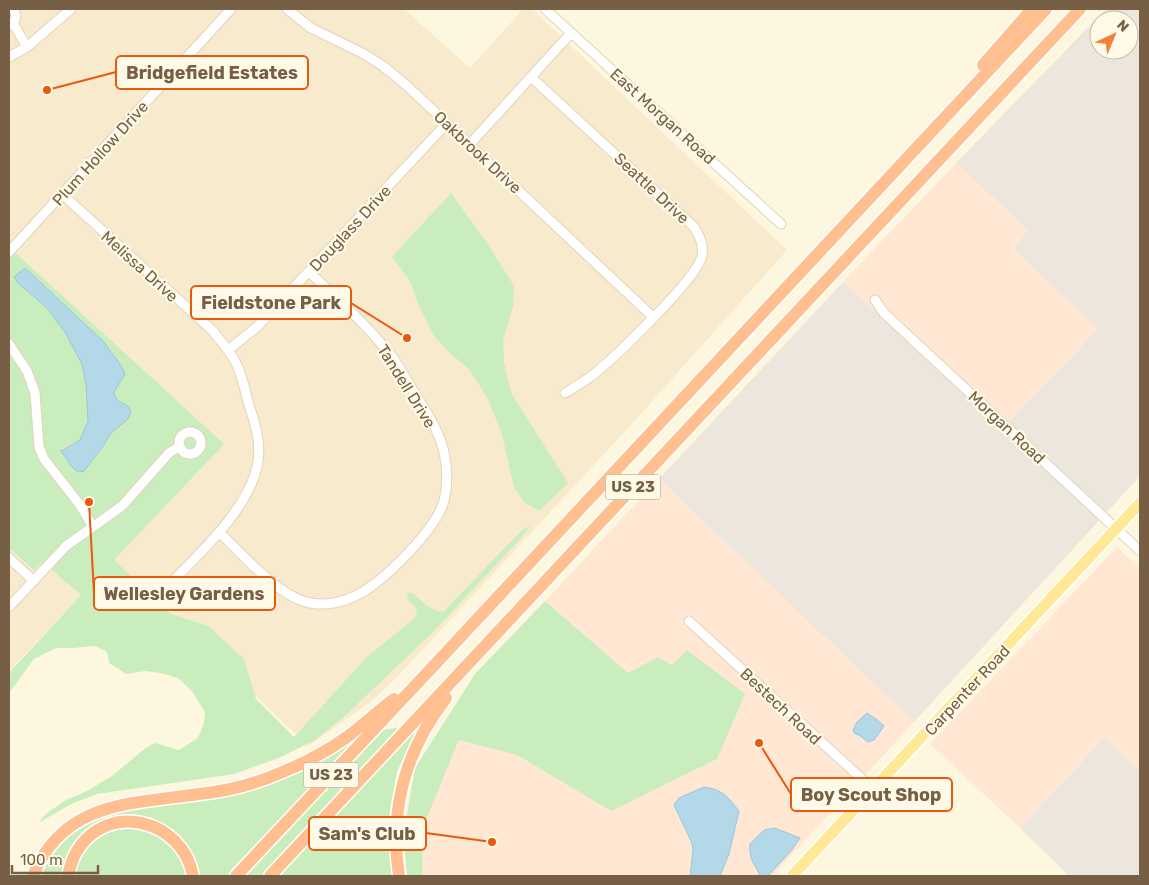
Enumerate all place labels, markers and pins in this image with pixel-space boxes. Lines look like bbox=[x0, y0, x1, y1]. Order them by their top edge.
callout: Bridgefield Estates bbox=[116, 56, 308, 89]
callout: Fieldstone Park bbox=[191, 286, 351, 319]
callout: Wellesley Gardens bbox=[94, 577, 275, 610]
callout: Boy Scout Shop bbox=[791, 778, 952, 811]
callout: Sam's Club bbox=[309, 817, 426, 850]

